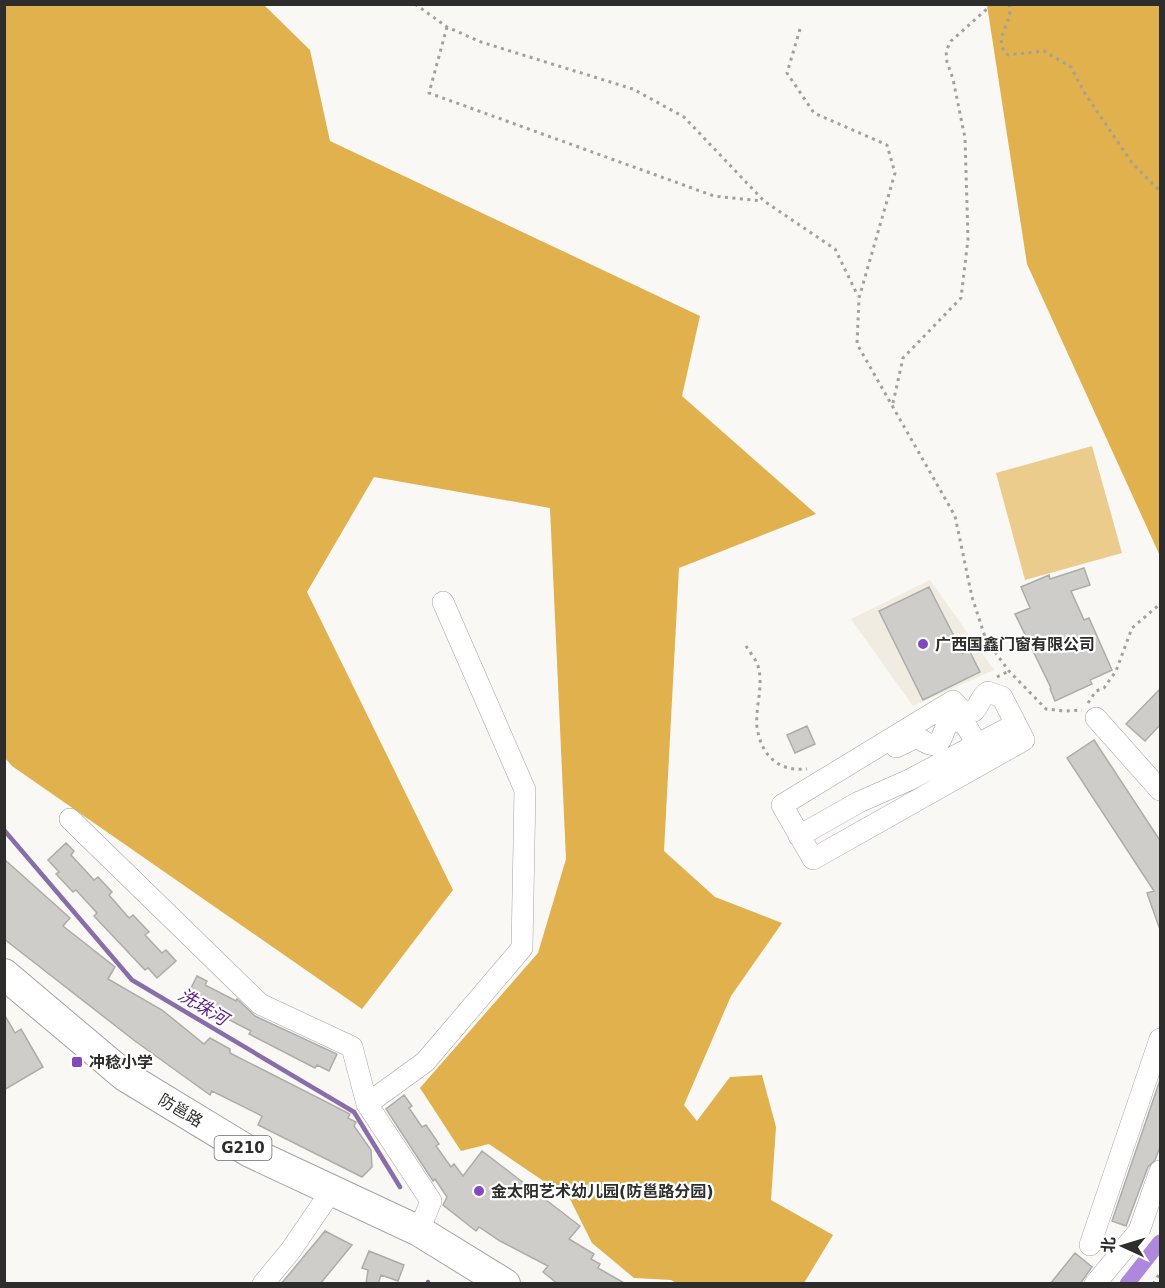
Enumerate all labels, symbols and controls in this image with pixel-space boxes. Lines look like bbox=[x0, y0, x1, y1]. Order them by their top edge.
place label: 广西国鑫门窗有限公司 bbox=[935, 635, 1095, 654]
marker: 广西国鑫门窗有限公司 bbox=[916, 637, 930, 651]
water label: 洗珠河 bbox=[175, 984, 234, 1031]
place label: 冲稔小学 bbox=[89, 1053, 153, 1072]
marker: 冲稔小学 bbox=[70, 1055, 84, 1069]
street label: 防邕路 bbox=[155, 1090, 206, 1131]
road number: G210 bbox=[214, 1136, 272, 1160]
place label: 金太阳艺术幼儿园(防邕路分园) bbox=[491, 1182, 714, 1201]
marker: 金太阳艺术幼儿园(防邕路分园) bbox=[472, 1184, 486, 1198]
north arrow bbox=[1093, 1216, 1153, 1276]
text: 北 bbox=[1098, 1236, 1119, 1254]

